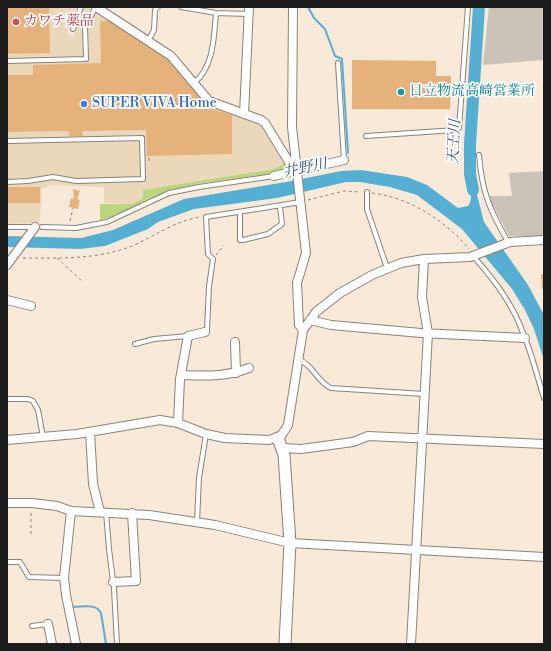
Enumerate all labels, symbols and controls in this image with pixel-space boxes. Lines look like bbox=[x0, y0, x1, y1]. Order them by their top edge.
place label: カワチ薬品 bbox=[24, 14, 94, 30]
marker: カワチ薬品 bbox=[11, 17, 21, 27]
place label: 日立物流高崎営業所 bbox=[409, 84, 535, 100]
marker: 日立物流高崎営業所 bbox=[396, 87, 406, 97]
place label: SUPER VIVA Home bbox=[92, 96, 217, 112]
marker: SUPER VIVA Home bbox=[79, 99, 89, 109]
water label: 天王川 bbox=[445, 119, 465, 165]
water label: 井野川 bbox=[281, 156, 329, 182]

